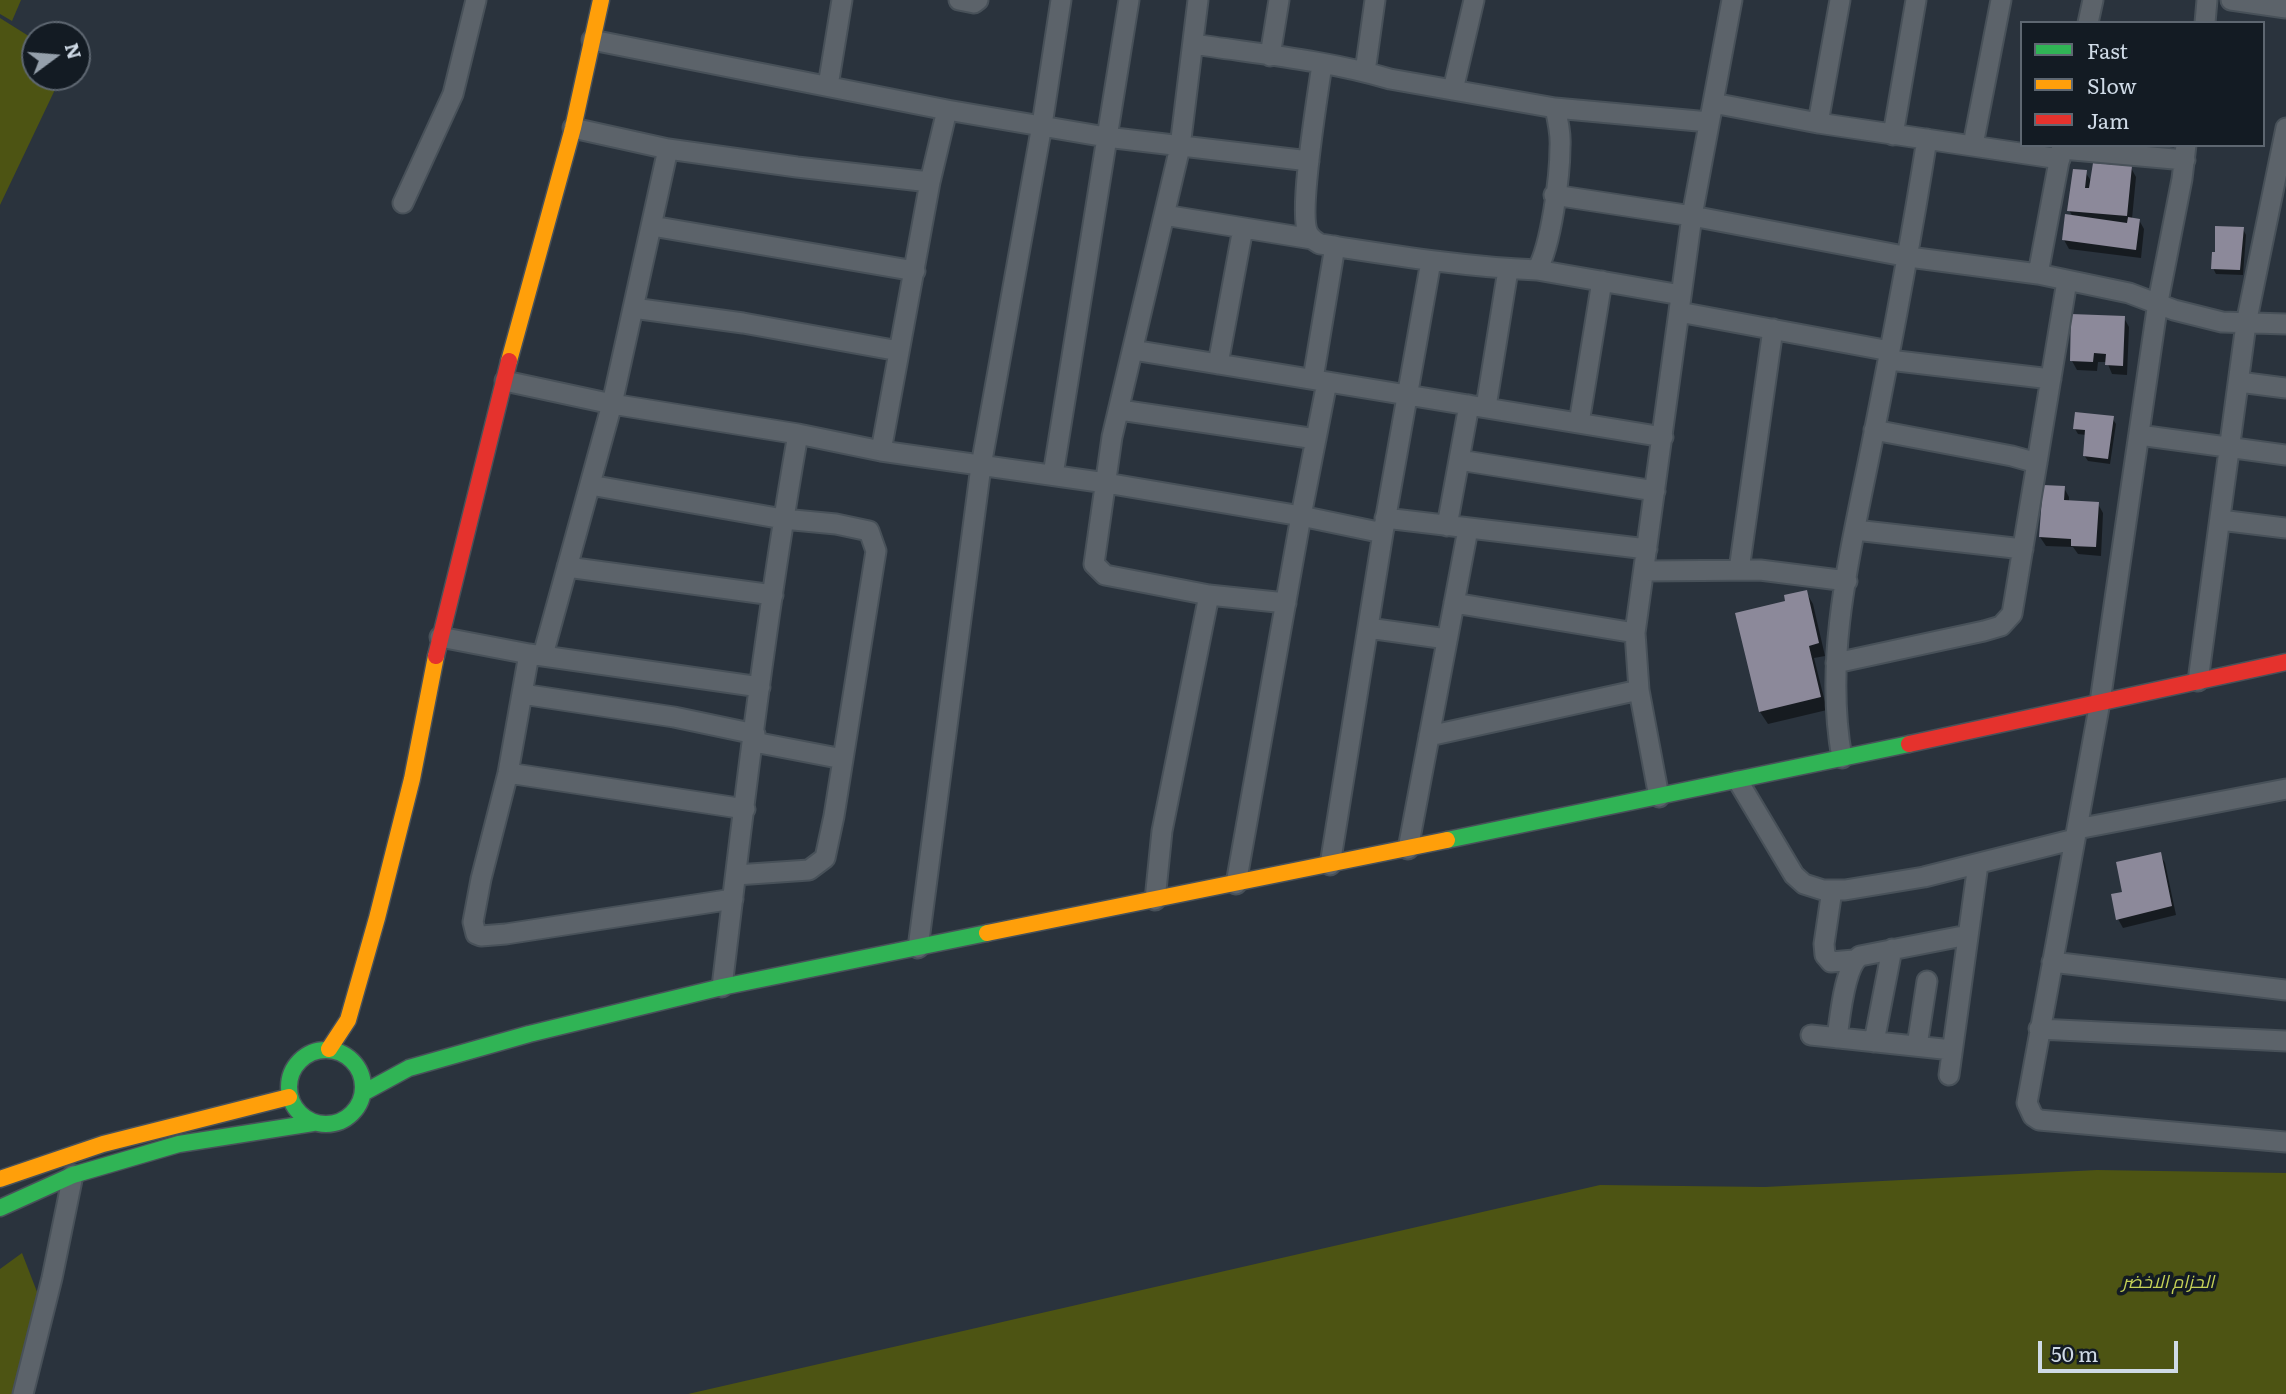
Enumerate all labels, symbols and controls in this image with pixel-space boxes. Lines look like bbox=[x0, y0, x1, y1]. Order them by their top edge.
north arrow bbox=[21, 21, 91, 91]
legend bbox=[2020, 21, 2265, 147]
text: Fast bbox=[2087, 34, 2128, 65]
text: N bbox=[59, 39, 90, 62]
text: Slow bbox=[2087, 69, 2137, 100]
text: Jam bbox=[2087, 104, 2129, 135]
park label: الحزام الاخضر bbox=[2122, 1272, 2214, 1294]
scale bar bbox=[2041, 1328, 2181, 1372]
text: 50 m bbox=[2051, 1337, 2098, 1368]

